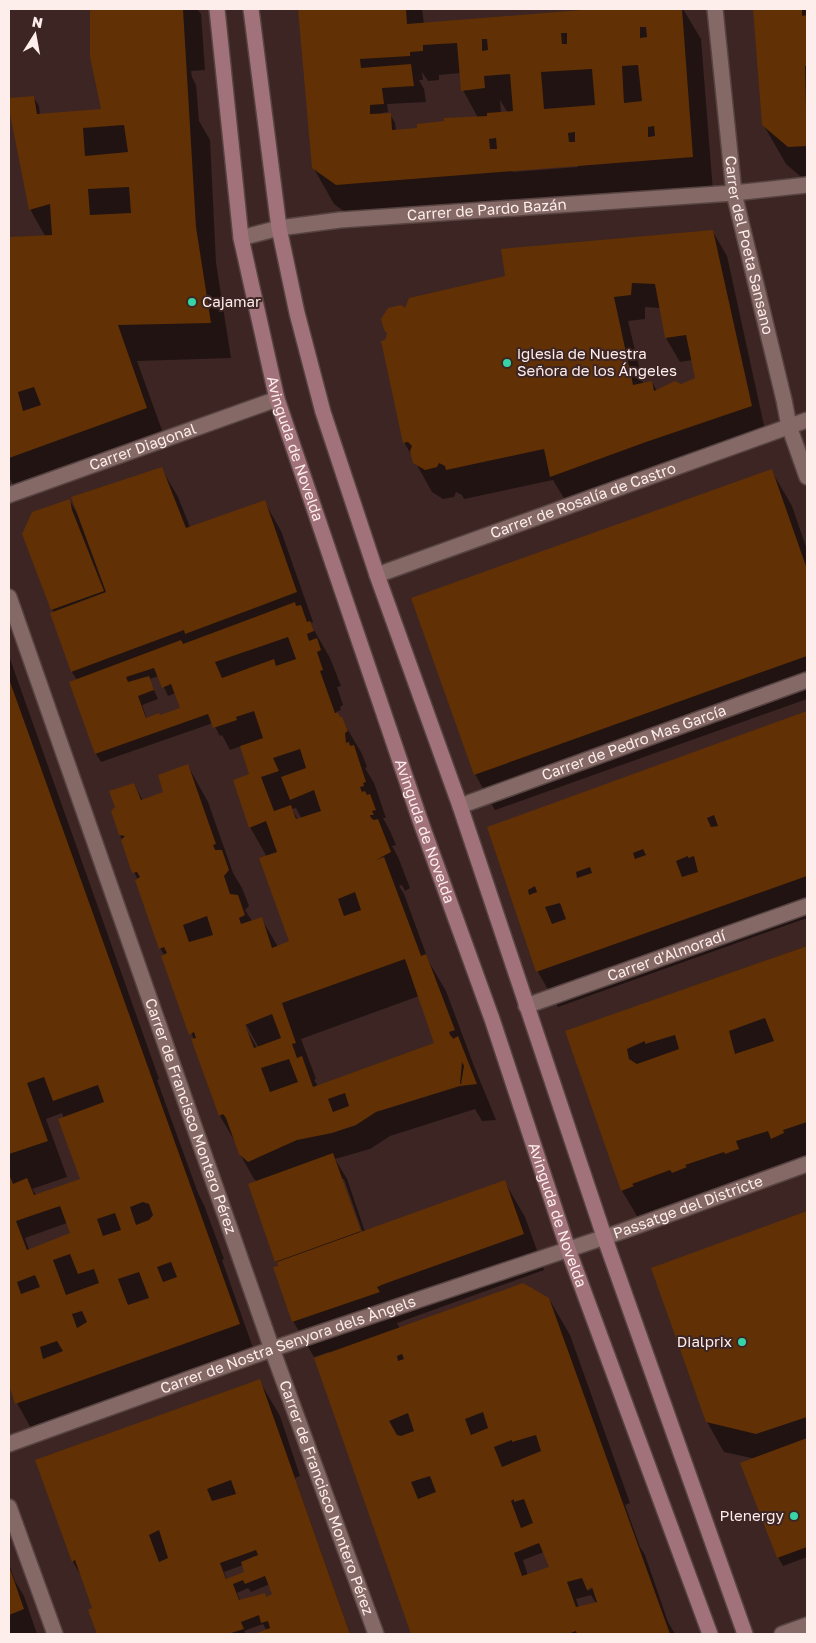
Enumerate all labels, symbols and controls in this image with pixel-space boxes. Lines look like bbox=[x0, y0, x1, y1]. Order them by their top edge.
north arrow bbox=[10, 10, 60, 60]
text: N bbox=[31, 12, 44, 31]
street label: Carrer del Poeta Sansano bbox=[722, 155, 778, 336]
street label: Carrer de Pardo Bazán bbox=[406, 194, 567, 223]
place label: Cajamar bbox=[202, 292, 261, 310]
marker: Cajamar bbox=[186, 296, 198, 308]
place label: iglesia de Nuestra Señora de los Ángeles bbox=[517, 344, 677, 379]
marker: iglesia de Nuestra Señora de los Ángeles bbox=[501, 357, 513, 369]
street label: Avinguda de Novelda bbox=[264, 374, 328, 523]
street label: Carrer Diagonal bbox=[86, 419, 198, 474]
street label: Carrer de Rosalía de Castro bbox=[487, 458, 678, 541]
street label: Carrer de Pedro Mas García bbox=[539, 700, 728, 784]
street label: Avinguda de Novelda bbox=[392, 757, 459, 905]
street label: Carrer d'Almoradí bbox=[604, 925, 729, 984]
street label: Carrer de Francisco Montero Pérez bbox=[142, 996, 241, 1236]
street label: Avinguda de Novelda bbox=[525, 1140, 591, 1289]
street label: Passatge del Districte bbox=[610, 1171, 765, 1242]
street label: Carrer de Nostra Senyora dels Àngels bbox=[157, 1291, 418, 1397]
place label: Dialprix bbox=[677, 1332, 732, 1350]
marker: Dialprix bbox=[736, 1336, 748, 1348]
street label: Carrer de Francisco Montero Pérez bbox=[276, 1378, 378, 1617]
place label: Plenergy bbox=[720, 1506, 785, 1524]
marker: Plenergy bbox=[788, 1510, 800, 1522]

